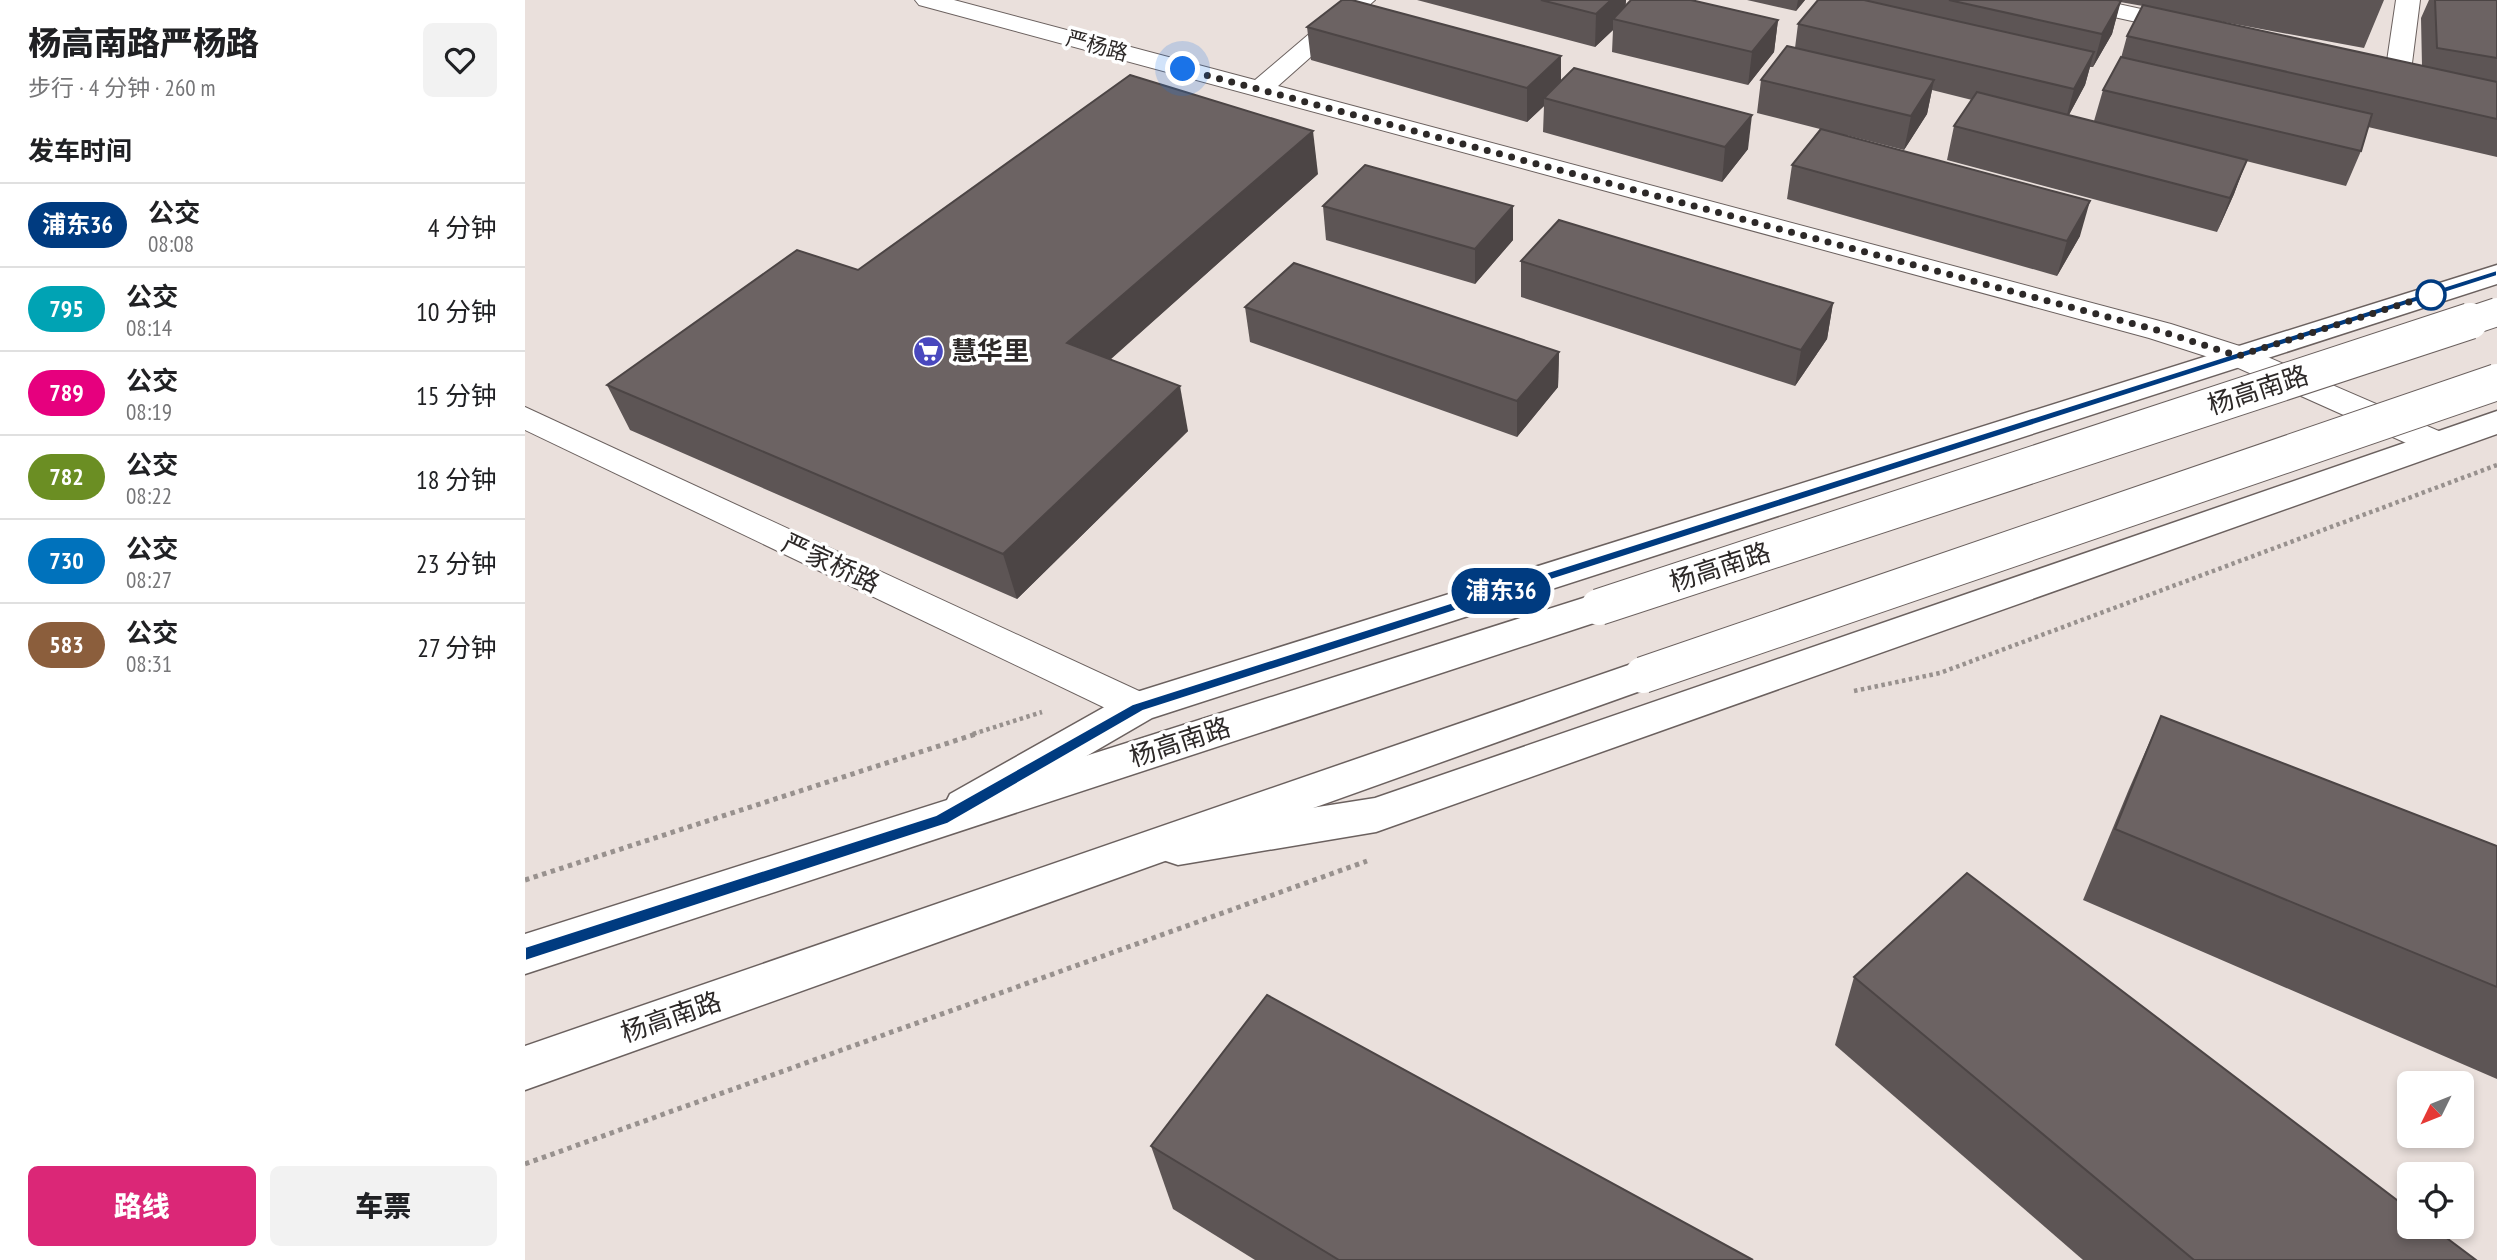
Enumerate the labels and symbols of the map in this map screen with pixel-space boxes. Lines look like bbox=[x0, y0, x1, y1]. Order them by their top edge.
street label: 严杨路 bbox=[1063, 24, 1131, 67]
your location bbox=[1165, 51, 1200, 86]
unlabelled marker bbox=[2416, 280, 2446, 310]
supermarket icon: 慧华里 bbox=[911, 334, 945, 368]
place label: 慧华里 bbox=[951, 334, 1029, 367]
street label: 杨高南路 bbox=[2203, 358, 2312, 421]
street label: 严家桥路 bbox=[777, 526, 885, 599]
street label: 杨高南路 bbox=[1665, 535, 1774, 598]
line badge: 浦东36 bbox=[1452, 568, 1550, 614]
street label: 杨高南路 bbox=[1125, 710, 1234, 773]
street label: 杨高南路 bbox=[616, 984, 725, 1049]
north arrow bbox=[2397, 1071, 2475, 1148]

